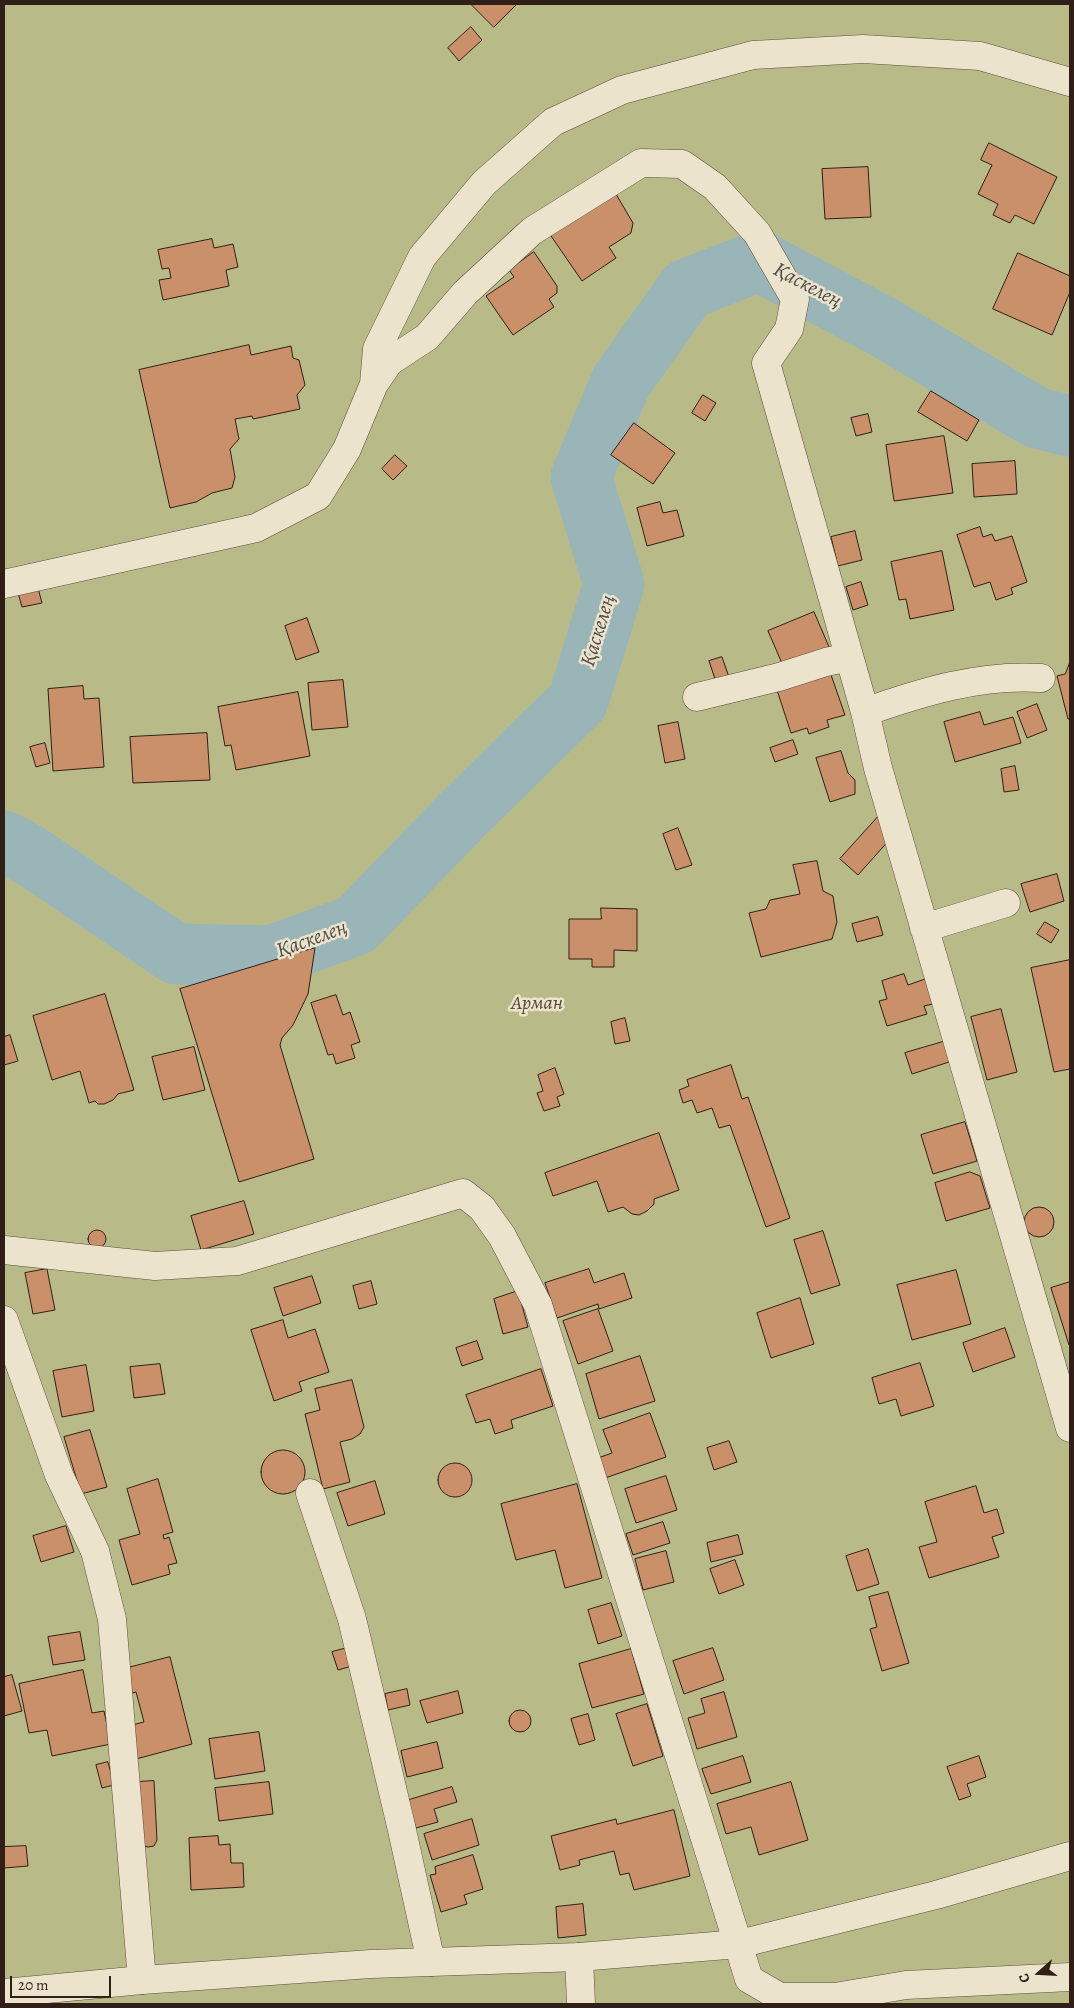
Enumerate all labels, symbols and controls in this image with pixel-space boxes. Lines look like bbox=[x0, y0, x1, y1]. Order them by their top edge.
water label: Қаскелең bbox=[769, 258, 845, 314]
water label: Қаскелең bbox=[576, 592, 622, 670]
water label: Қаскелең bbox=[273, 916, 351, 964]
park label: Арман bbox=[511, 992, 563, 1016]
north arrow bbox=[1014, 1948, 1064, 1998]
scale bar bbox=[12, 1966, 114, 1998]
text: С bbox=[1014, 1971, 1035, 1985]
text: 20 m bbox=[18, 1975, 49, 1995]

